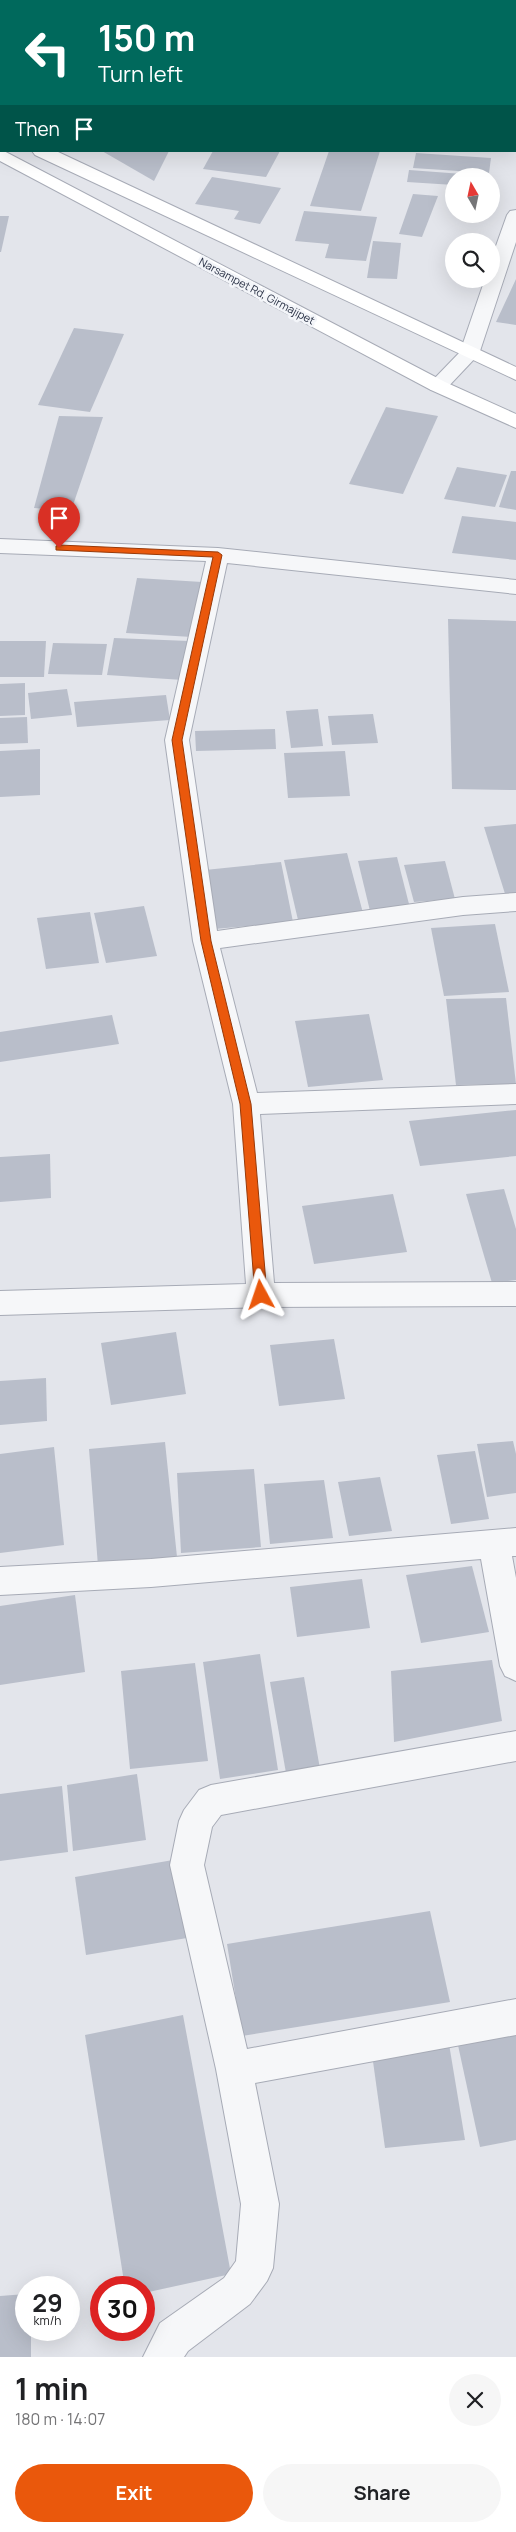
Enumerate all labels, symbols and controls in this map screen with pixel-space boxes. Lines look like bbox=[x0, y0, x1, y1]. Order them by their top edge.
text: 150 m bbox=[98, 14, 195, 62]
icon: left bbox=[15, 20, 80, 85]
text: Turn left bbox=[98, 59, 183, 89]
icon: arrive bbox=[70, 115, 98, 143]
text: Then bbox=[15, 116, 60, 142]
north arrow bbox=[445, 168, 500, 222]
map controls bbox=[445, 168, 500, 288]
button: search bbox=[445, 233, 500, 288]
street label: Narsampet Rd, Girmajipet bbox=[197, 254, 318, 327]
pin bbox=[38, 497, 80, 548]
icon: arrive bbox=[45, 504, 73, 532]
position arrow bbox=[234, 1268, 286, 1320]
speed limit sign: 30 bbox=[90, 2276, 155, 2341]
text: 29 bbox=[32, 2285, 63, 2320]
text: km/h bbox=[34, 2312, 61, 2329]
text: 1 min bbox=[15, 2368, 88, 2409]
button: close bbox=[449, 2374, 501, 2426]
text: 180 m · 14:07 bbox=[15, 2408, 105, 2430]
button: Exit bbox=[15, 2464, 253, 2522]
button: Share bbox=[263, 2464, 501, 2522]

